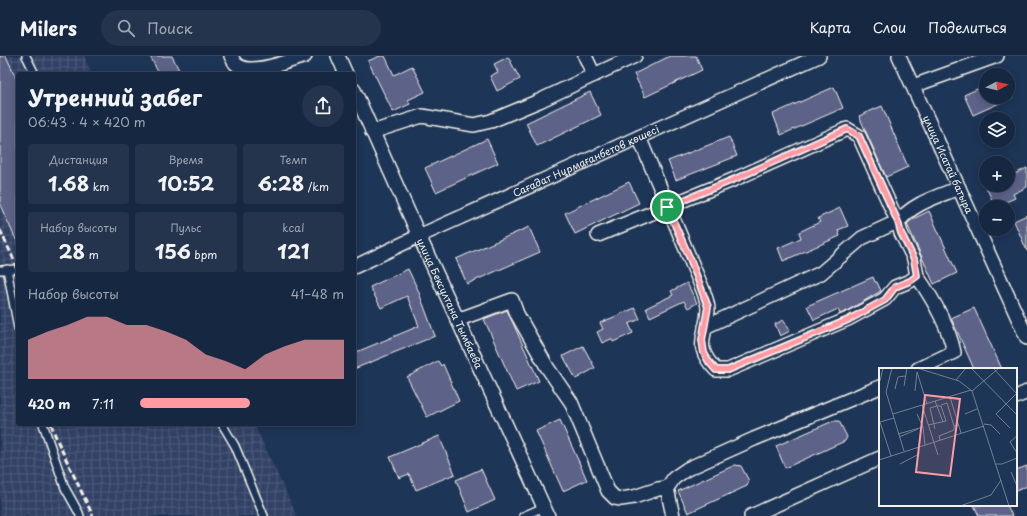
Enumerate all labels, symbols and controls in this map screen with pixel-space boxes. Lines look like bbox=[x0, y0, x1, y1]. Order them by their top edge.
search box bbox=[101, 10, 381, 46]
text: Milers bbox=[20, 14, 77, 42]
text: Поиск bbox=[147, 16, 193, 39]
icon: search bbox=[115, 17, 137, 39]
text: Карта bbox=[810, 17, 851, 38]
text: Слои bbox=[873, 17, 906, 38]
text: Поделиться bbox=[928, 17, 1007, 38]
north arrow bbox=[979, 68, 1015, 104]
map controls bbox=[979, 68, 1015, 236]
text: Утренний забег bbox=[28, 80, 202, 113]
button: share bbox=[302, 85, 344, 127]
text: 06:43 · 4 × 420 m bbox=[28, 112, 146, 131]
button: layers bbox=[979, 112, 1015, 148]
street label: улица Исатай батыра bbox=[920, 113, 978, 216]
street label: Сағадат Нұрмағанбетов көшесі bbox=[510, 121, 661, 200]
text: Дистанция bbox=[49, 151, 108, 168]
text: Время bbox=[168, 151, 204, 168]
text: Темп bbox=[279, 151, 307, 168]
button: + bbox=[979, 156, 1015, 192]
text: 1.68 bbox=[48, 168, 89, 198]
text: 10:52 bbox=[158, 168, 214, 198]
text: 6:28 bbox=[258, 168, 304, 198]
text: km bbox=[89, 178, 109, 195]
text: /km bbox=[304, 178, 329, 195]
pin bbox=[650, 190, 684, 224]
icon: arrive bbox=[656, 196, 678, 218]
button: − bbox=[979, 200, 1015, 236]
text: Набор высоты bbox=[40, 219, 117, 236]
text: Пульс bbox=[170, 219, 202, 236]
text: kcal bbox=[282, 219, 304, 236]
street label: улица Бексултана Тымбаева bbox=[414, 235, 487, 372]
text: 28 bbox=[59, 236, 85, 266]
text: 156 bbox=[155, 236, 191, 266]
text: 121 bbox=[277, 236, 309, 266]
text: m bbox=[85, 246, 99, 263]
text: bpm bbox=[191, 246, 217, 263]
text: Набор высоты bbox=[28, 284, 119, 303]
text: 41–48 m bbox=[291, 284, 344, 303]
inset map bbox=[879, 368, 1017, 506]
text: 420 m bbox=[28, 394, 70, 413]
text: 7:11 bbox=[92, 394, 114, 413]

